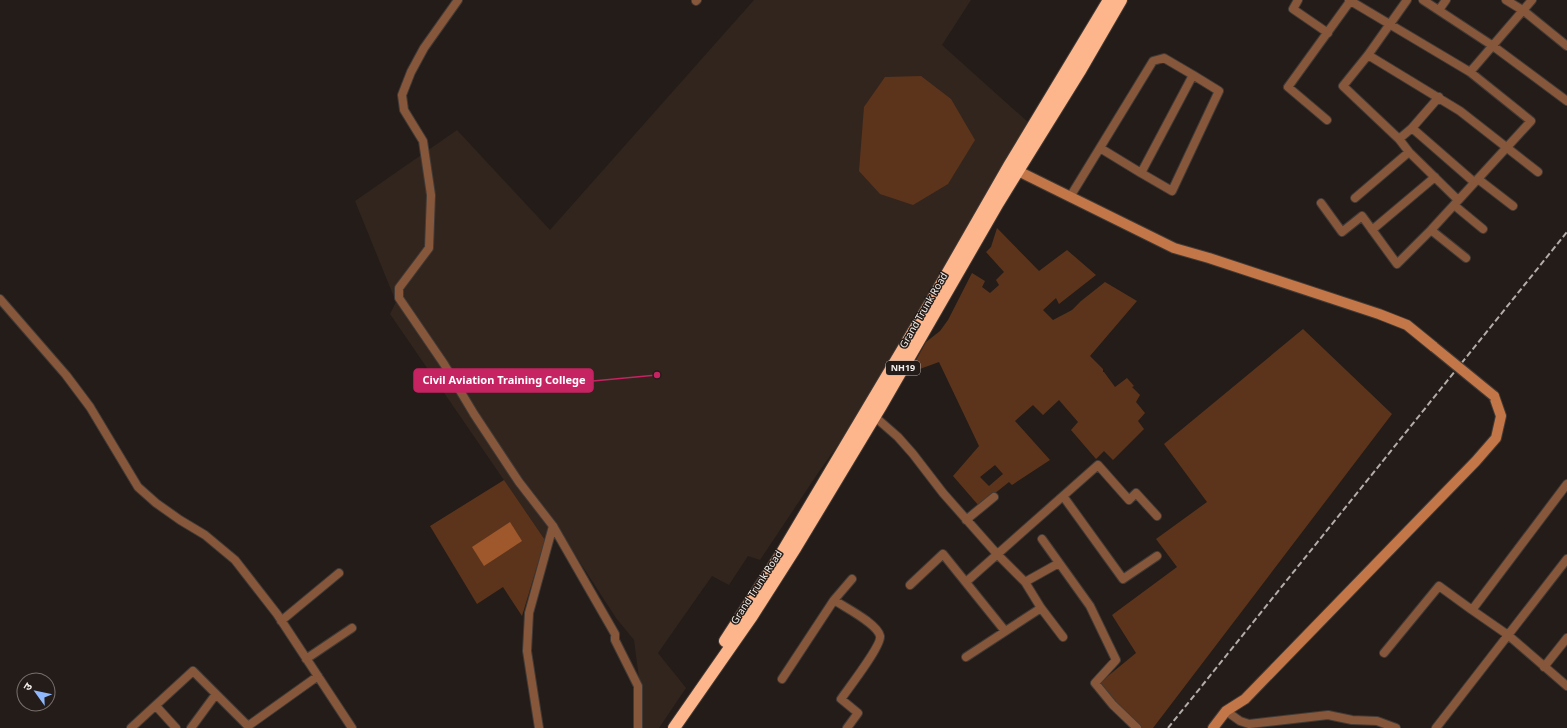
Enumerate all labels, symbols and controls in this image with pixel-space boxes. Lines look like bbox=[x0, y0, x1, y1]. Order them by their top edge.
street label: Grand Trunk Road bbox=[896, 270, 950, 350]
road number: NH19 bbox=[886, 361, 920, 375]
callout: Civil Aviation Training College bbox=[414, 369, 593, 392]
text: Civil Aviation Training College bbox=[422, 372, 586, 387]
street label: Grand Trunk Road bbox=[727, 547, 785, 627]
north arrow bbox=[16, 672, 56, 712]
text: उ bbox=[19, 679, 36, 693]

